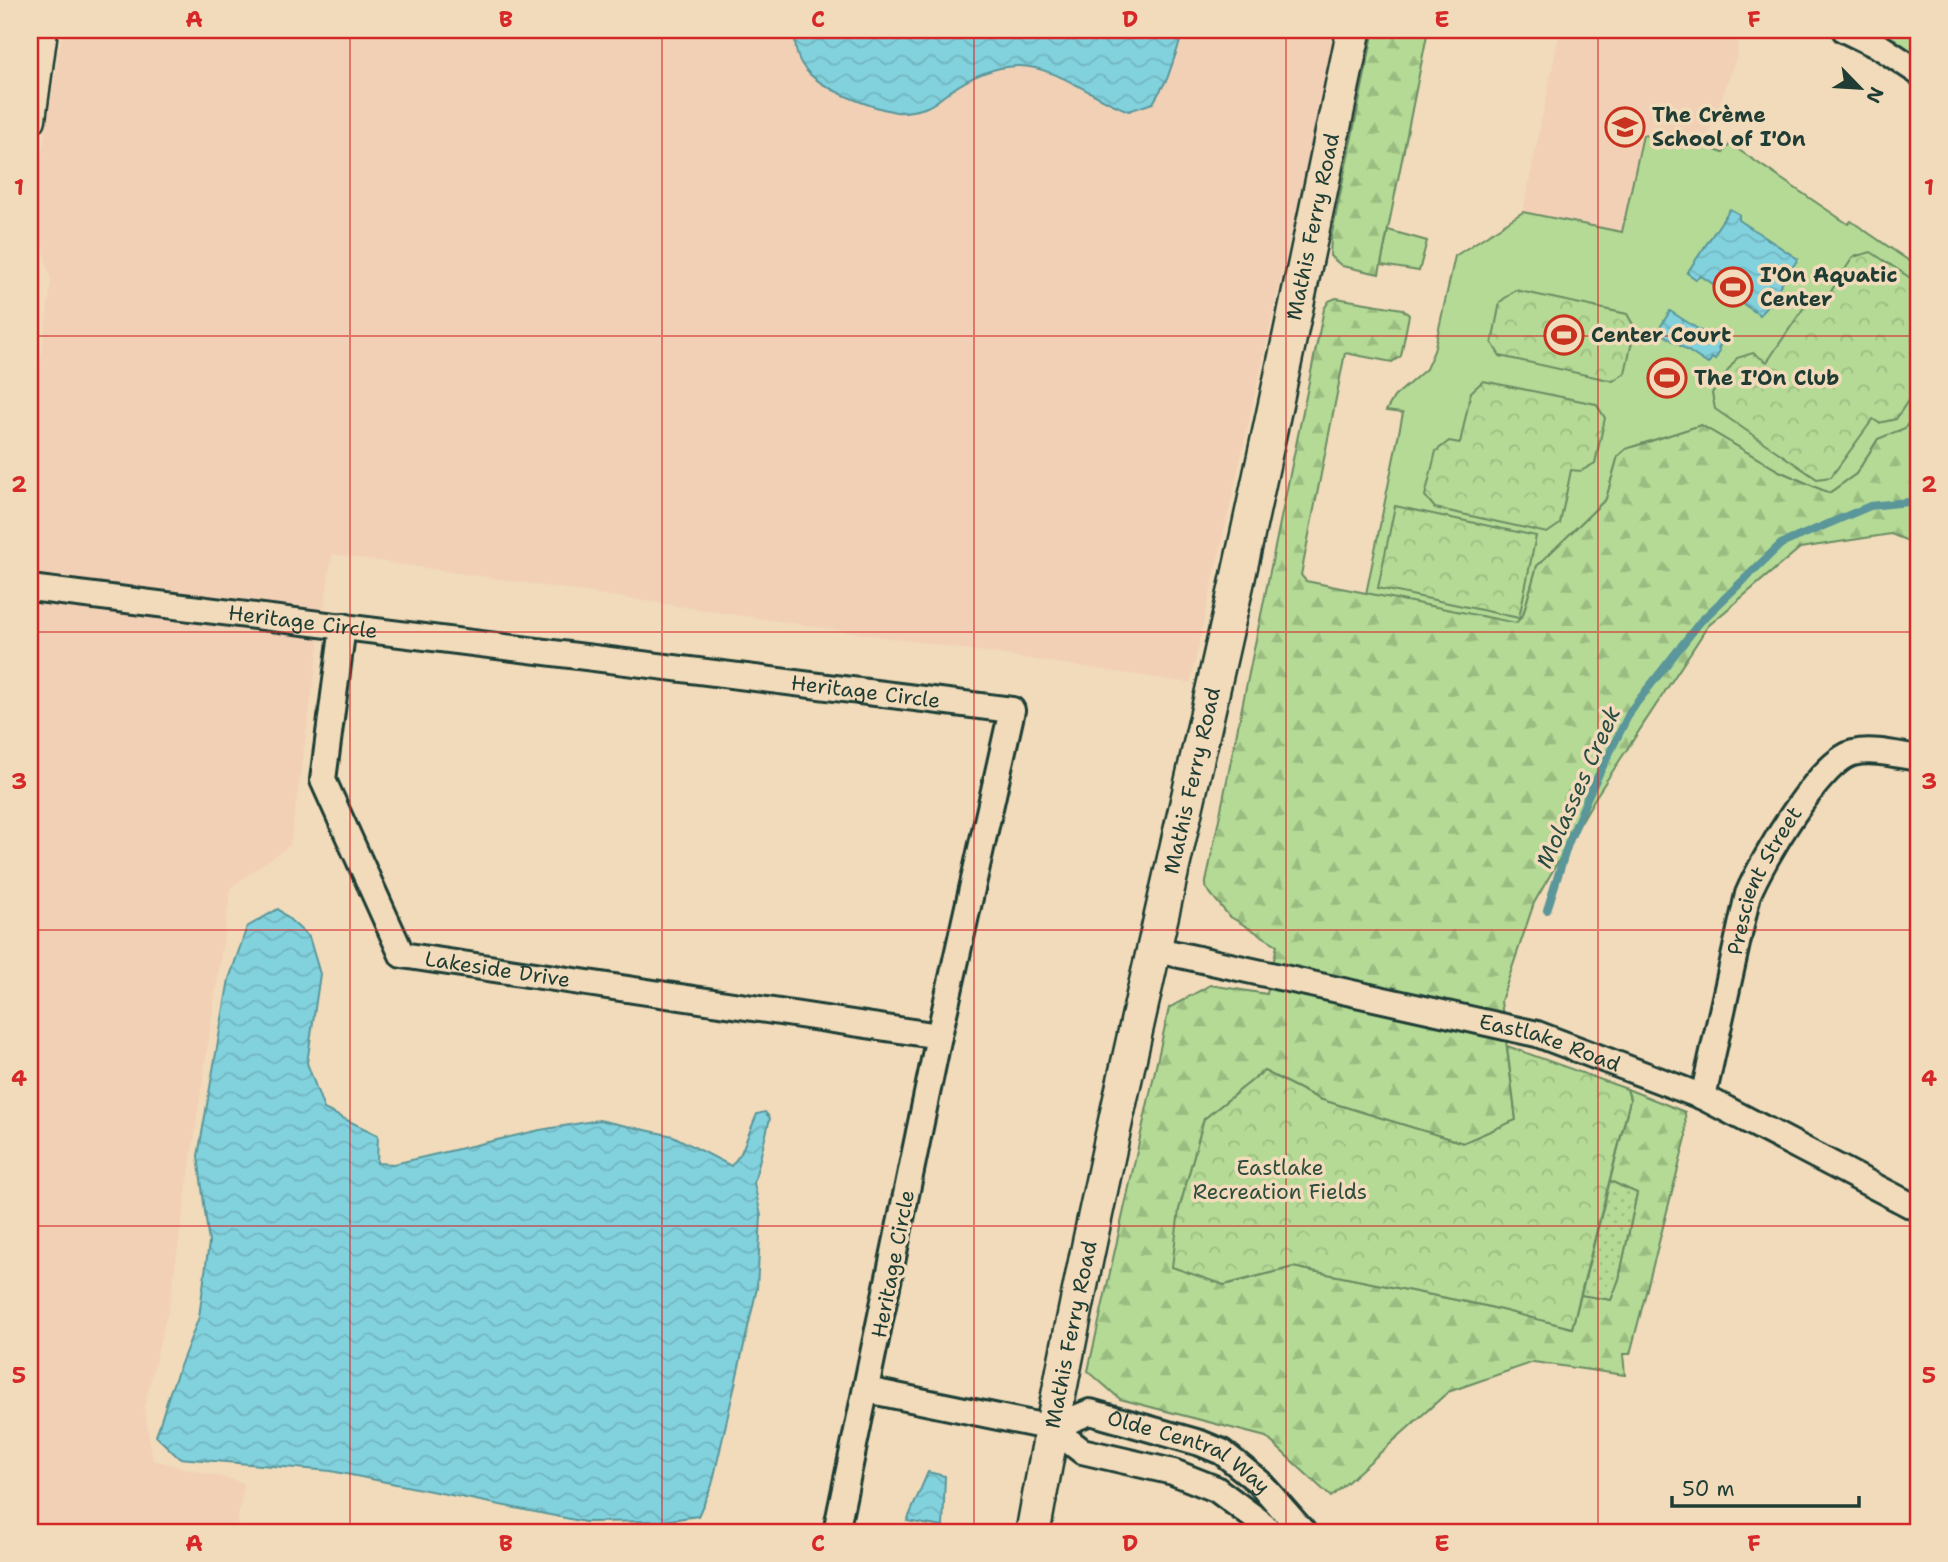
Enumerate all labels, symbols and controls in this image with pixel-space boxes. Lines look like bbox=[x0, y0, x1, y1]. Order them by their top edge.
text: A bbox=[185, 4, 203, 34]
text: B bbox=[499, 4, 513, 34]
text: C bbox=[811, 4, 825, 34]
text: D bbox=[1122, 4, 1138, 34]
text: E bbox=[1434, 4, 1450, 34]
text: F bbox=[1747, 4, 1761, 34]
north arrow bbox=[1826, 52, 1896, 122]
text: N bbox=[1860, 83, 1889, 107]
place label: The Crème School of I'On bbox=[1652, 101, 1806, 153]
school or university icon: The Crème School of I'On bbox=[1604, 106, 1646, 148]
street label: Mathis Ferry Road bbox=[1280, 131, 1346, 323]
text: 1 bbox=[14, 172, 24, 202]
text: 1 bbox=[1924, 172, 1934, 202]
place label: I'On Aquatic Center bbox=[1760, 261, 1898, 313]
sports icon: I'On Aquatic Center bbox=[1712, 266, 1754, 308]
sports icon: Center Court bbox=[1543, 314, 1585, 356]
place label: Center Court bbox=[1591, 321, 1731, 349]
sports icon: The I'On Club bbox=[1646, 357, 1688, 399]
place label: The I'On Club bbox=[1694, 364, 1839, 392]
text: 2 bbox=[11, 469, 27, 499]
text: 2 bbox=[1921, 469, 1937, 499]
street label: Heritage Circle bbox=[227, 599, 379, 645]
street label: Heritage Circle bbox=[789, 669, 942, 715]
street label: Mathis Ferry Road bbox=[1157, 685, 1227, 877]
water label: Molasses Creek bbox=[1529, 701, 1627, 873]
text: 3 bbox=[11, 766, 27, 796]
text: 3 bbox=[1921, 766, 1937, 796]
street label: Prescient Street bbox=[1721, 801, 1808, 958]
street label: Lakeside Drive bbox=[423, 945, 572, 994]
street label: Eastlake Road bbox=[1477, 1008, 1624, 1078]
text: 4 bbox=[11, 1063, 27, 1093]
text: 4 bbox=[1921, 1063, 1937, 1093]
park label: Eastlake Recreation Fields bbox=[1193, 1154, 1367, 1206]
street label: Heritage Circle bbox=[865, 1188, 921, 1340]
street label: Mathis Ferry Road bbox=[1038, 1238, 1104, 1431]
text: 5 bbox=[12, 1360, 26, 1390]
text: 5 bbox=[1922, 1360, 1936, 1390]
street label: Olde Central Way bbox=[1104, 1404, 1277, 1500]
scale bar bbox=[1672, 1464, 1859, 1508]
text: 50 m bbox=[1682, 1475, 1735, 1503]
text: A bbox=[185, 1528, 203, 1558]
text: B bbox=[499, 1528, 513, 1558]
text: C bbox=[811, 1528, 825, 1558]
text: D bbox=[1122, 1528, 1138, 1558]
text: E bbox=[1434, 1528, 1450, 1558]
text: F bbox=[1747, 1528, 1761, 1558]

